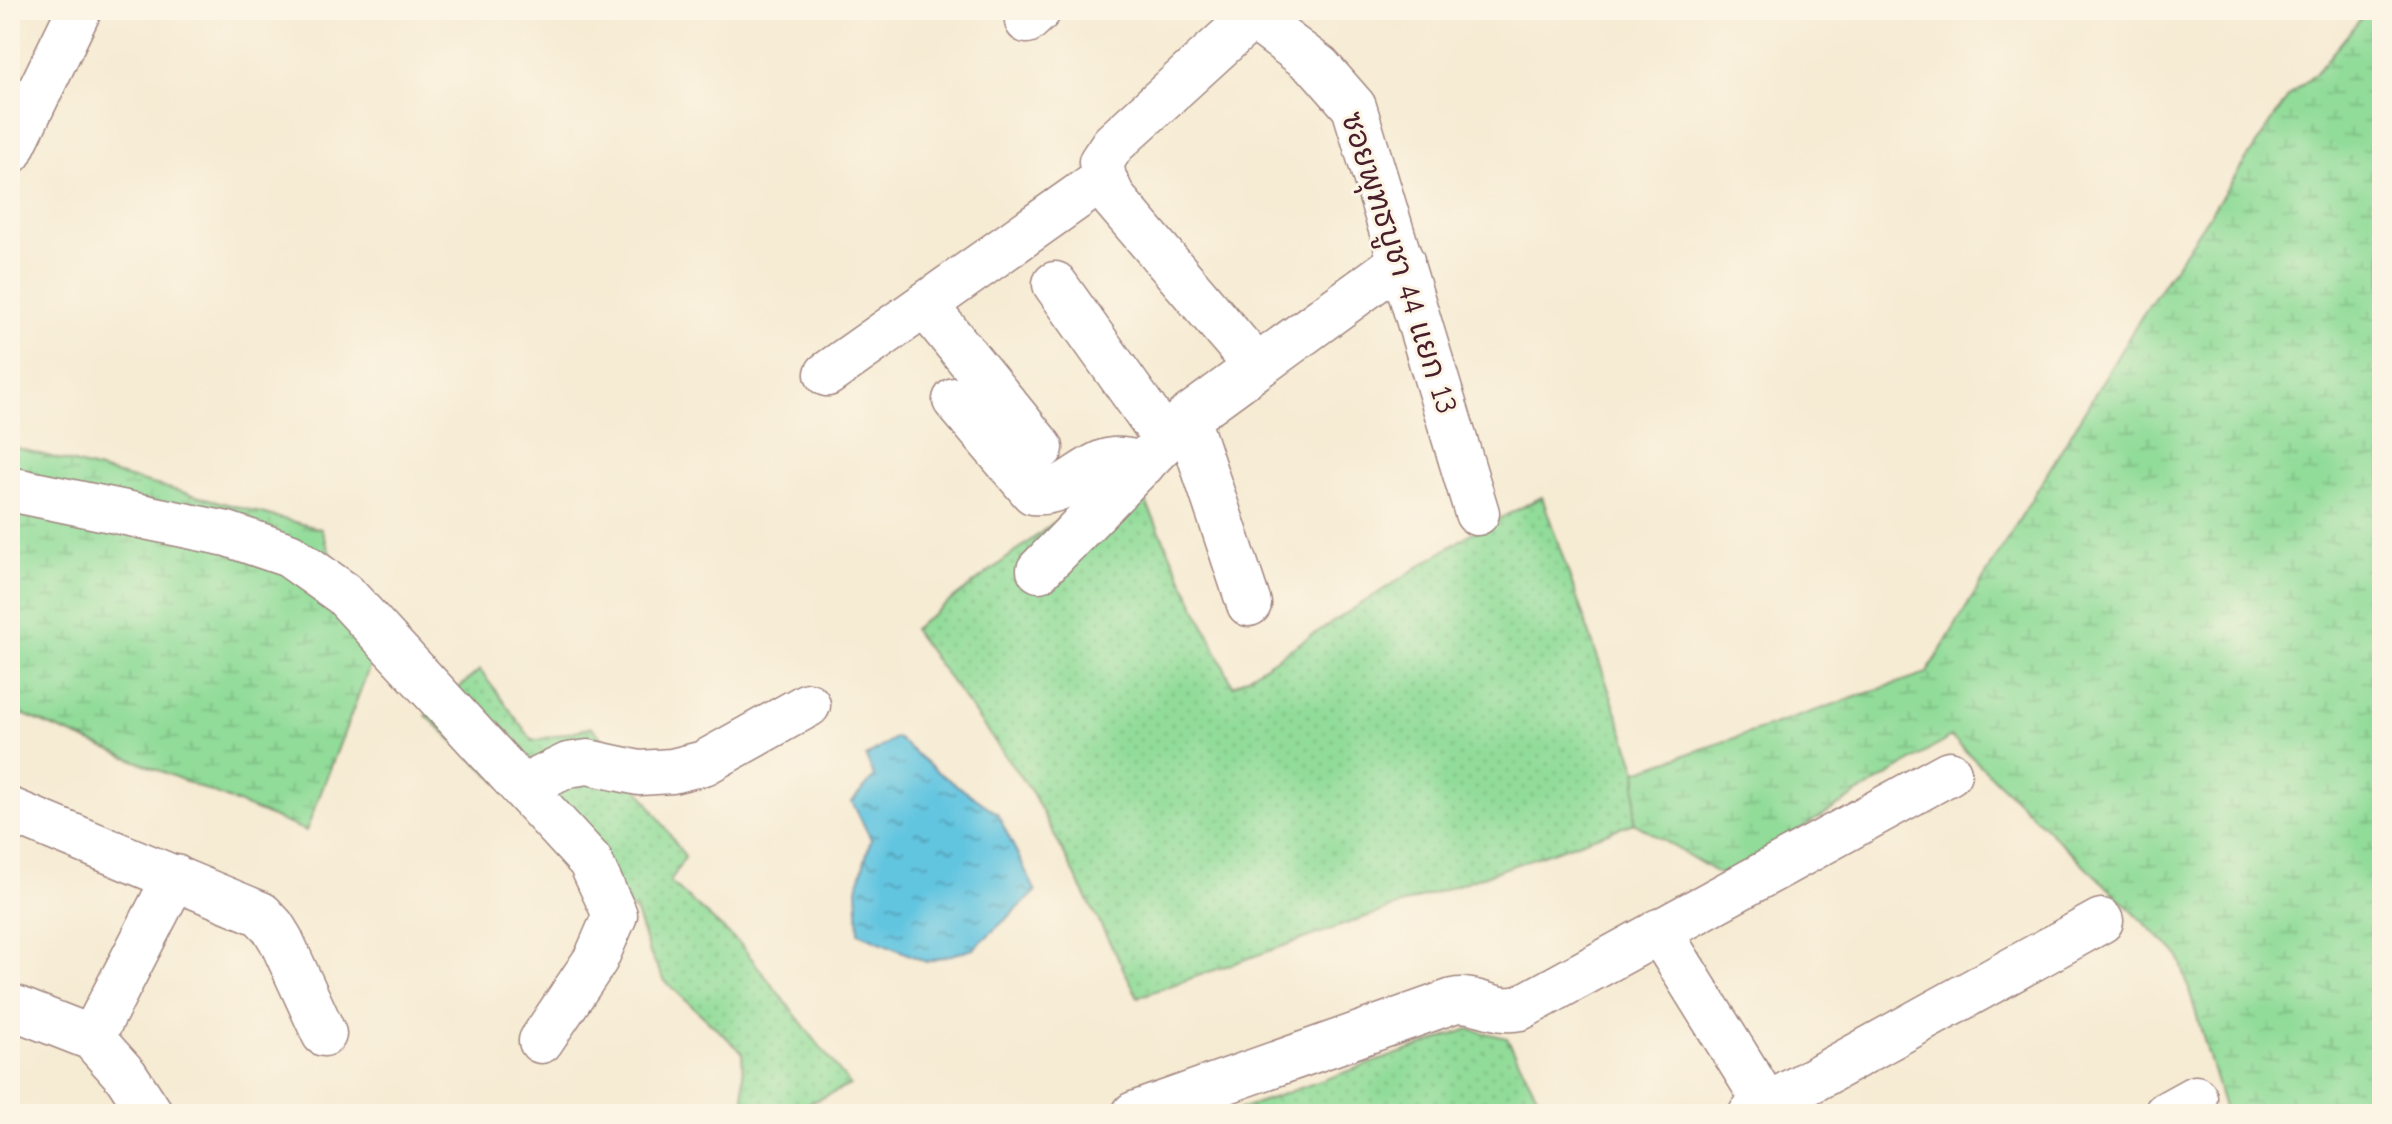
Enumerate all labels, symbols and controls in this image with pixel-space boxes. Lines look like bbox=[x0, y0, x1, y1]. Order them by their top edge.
street label: ซอยพุทธบูชา 44 แยก 13 bbox=[1330, 108, 1464, 419]

